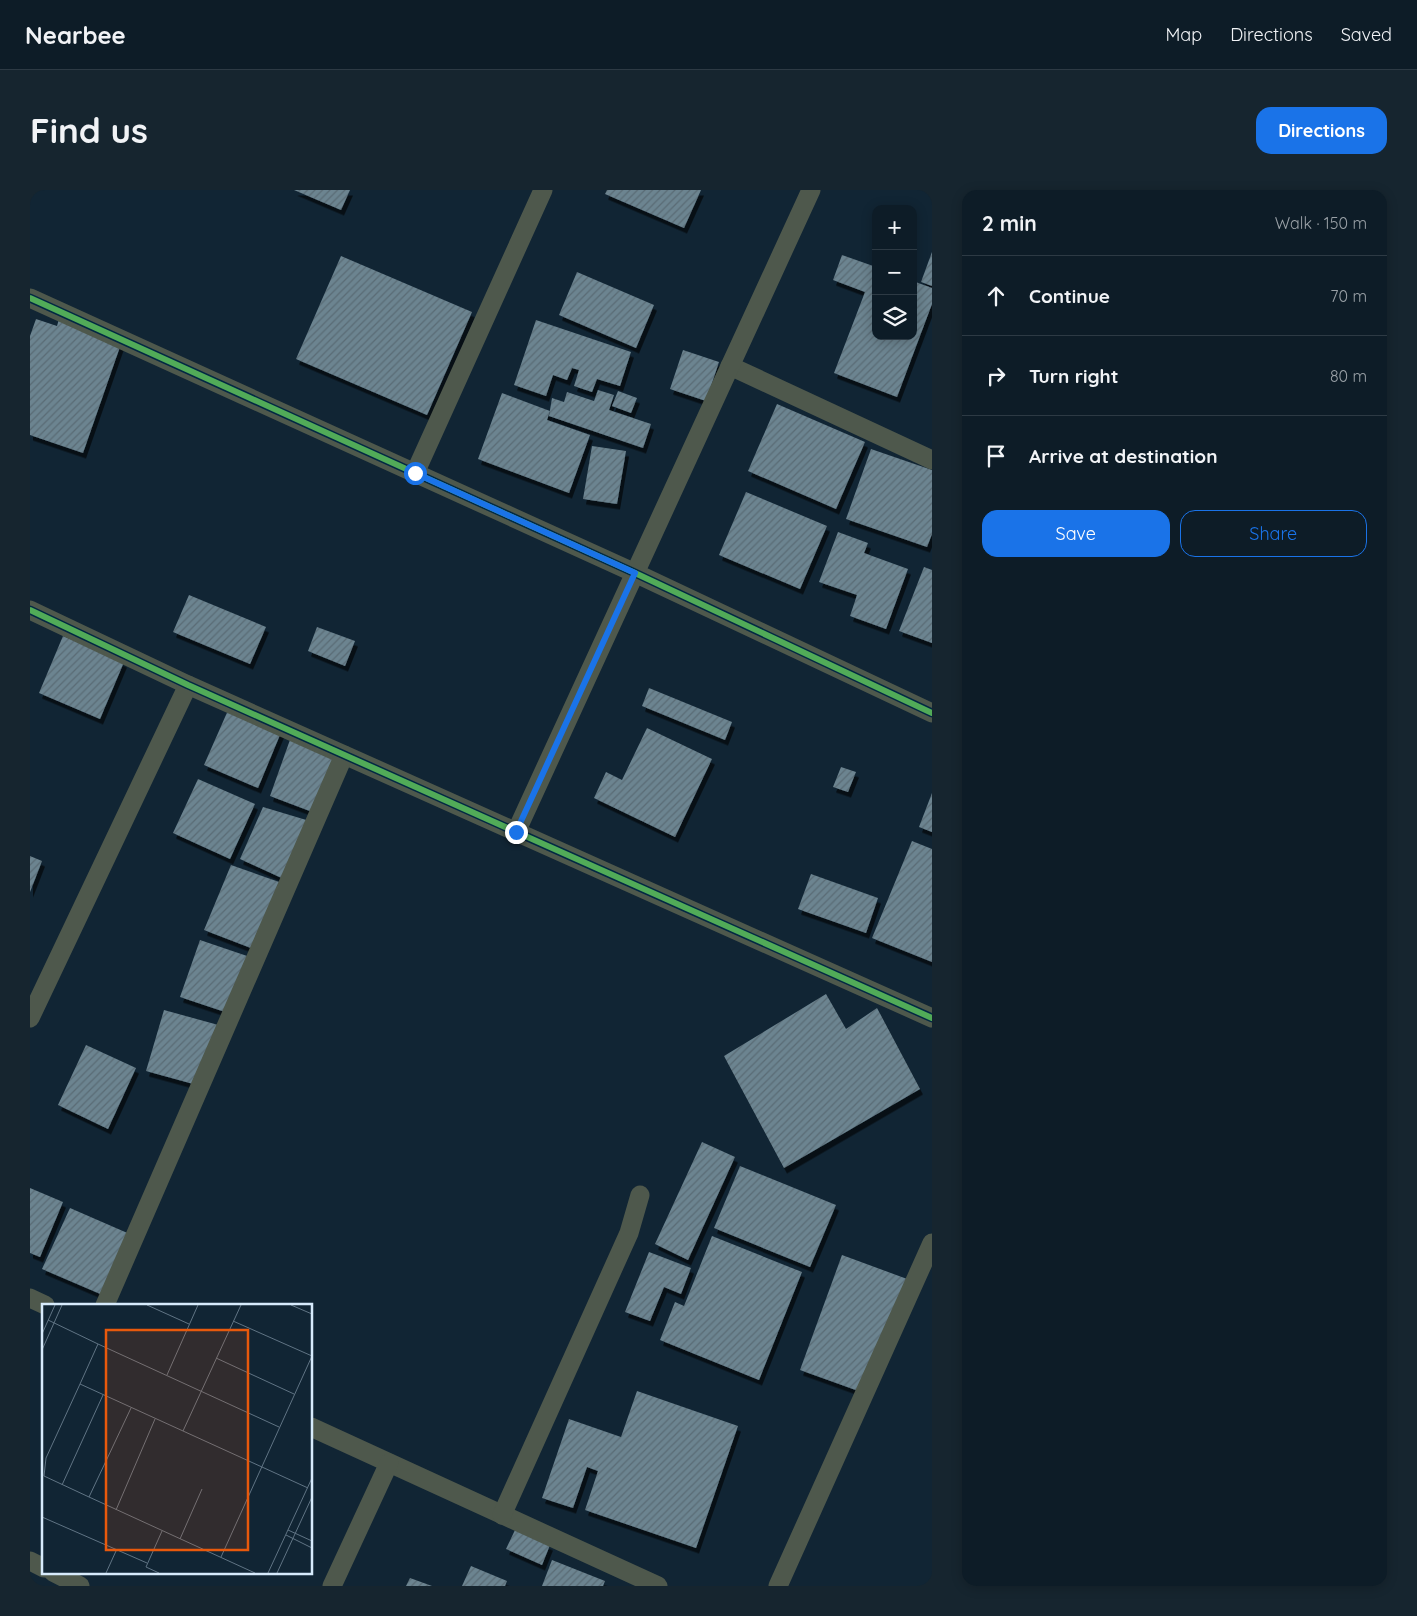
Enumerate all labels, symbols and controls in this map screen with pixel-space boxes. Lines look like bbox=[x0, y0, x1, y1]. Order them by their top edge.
text: Nearbee bbox=[25, 20, 126, 50]
text: Map bbox=[1165, 23, 1202, 46]
text: Directions bbox=[1230, 23, 1313, 46]
text: Saved bbox=[1341, 23, 1392, 46]
button: Directions bbox=[1256, 107, 1387, 154]
text: Find us bbox=[30, 108, 148, 152]
map controls bbox=[872, 205, 917, 340]
button: + bbox=[872, 205, 917, 250]
text: 2 min bbox=[982, 210, 1037, 236]
text: Walk · 150 m bbox=[1275, 213, 1367, 233]
button: − bbox=[872, 250, 917, 295]
icon: ahead bbox=[982, 282, 1010, 310]
text: Continue bbox=[1029, 284, 1110, 308]
text: 70 m bbox=[1330, 286, 1367, 306]
button: layers bbox=[872, 295, 917, 340]
icon: right bbox=[982, 362, 1010, 390]
text: Turn right bbox=[1029, 364, 1118, 388]
text: 80 m bbox=[1330, 366, 1367, 386]
icon: arrive bbox=[982, 442, 1010, 470]
text: Arrive at destination bbox=[1029, 444, 1218, 468]
route start bbox=[404, 462, 427, 485]
button: Save bbox=[982, 510, 1170, 557]
button: Share bbox=[1180, 510, 1367, 557]
route end bbox=[505, 821, 528, 844]
inset map bbox=[42, 1304, 312, 1574]

